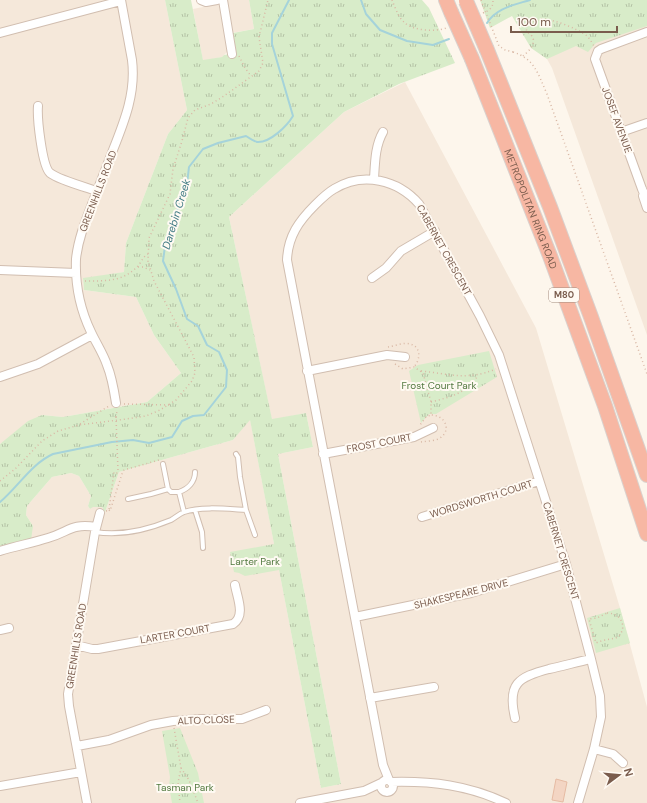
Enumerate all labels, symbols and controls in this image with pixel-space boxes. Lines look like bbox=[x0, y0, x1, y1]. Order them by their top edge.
scale bar bbox=[511, 8, 617, 34]
text: 100 m bbox=[517, 14, 551, 30]
street label: JOSEF AVENUE bbox=[599, 85, 635, 155]
street label: METROPOLITAN RING ROAD bbox=[502, 147, 561, 271]
street label: GREENHILLS ROAD bbox=[76, 148, 120, 234]
water label: Darebin Creek bbox=[159, 177, 193, 251]
street label: CABERNET CRESCENT bbox=[414, 202, 475, 298]
road number: M80 bbox=[549, 288, 579, 302]
park label: Frost Court Park bbox=[401, 379, 477, 392]
street label: FROST COURT bbox=[345, 430, 413, 456]
street label: WORDSWORTH COURT bbox=[428, 477, 534, 521]
street label: CABERNET CRESCENT bbox=[540, 500, 582, 602]
park label: Larter Park bbox=[230, 555, 280, 568]
street label: SHAKESPEARE DRIVE bbox=[413, 576, 510, 612]
street label: GREENHILLS ROAD bbox=[63, 602, 89, 690]
street label: LARTER COURT bbox=[139, 621, 211, 647]
street label: ALTO CLOSE bbox=[177, 712, 235, 727]
north arrow bbox=[599, 755, 639, 795]
text: N bbox=[621, 766, 636, 778]
park label: Tasman Park bbox=[156, 781, 214, 794]

